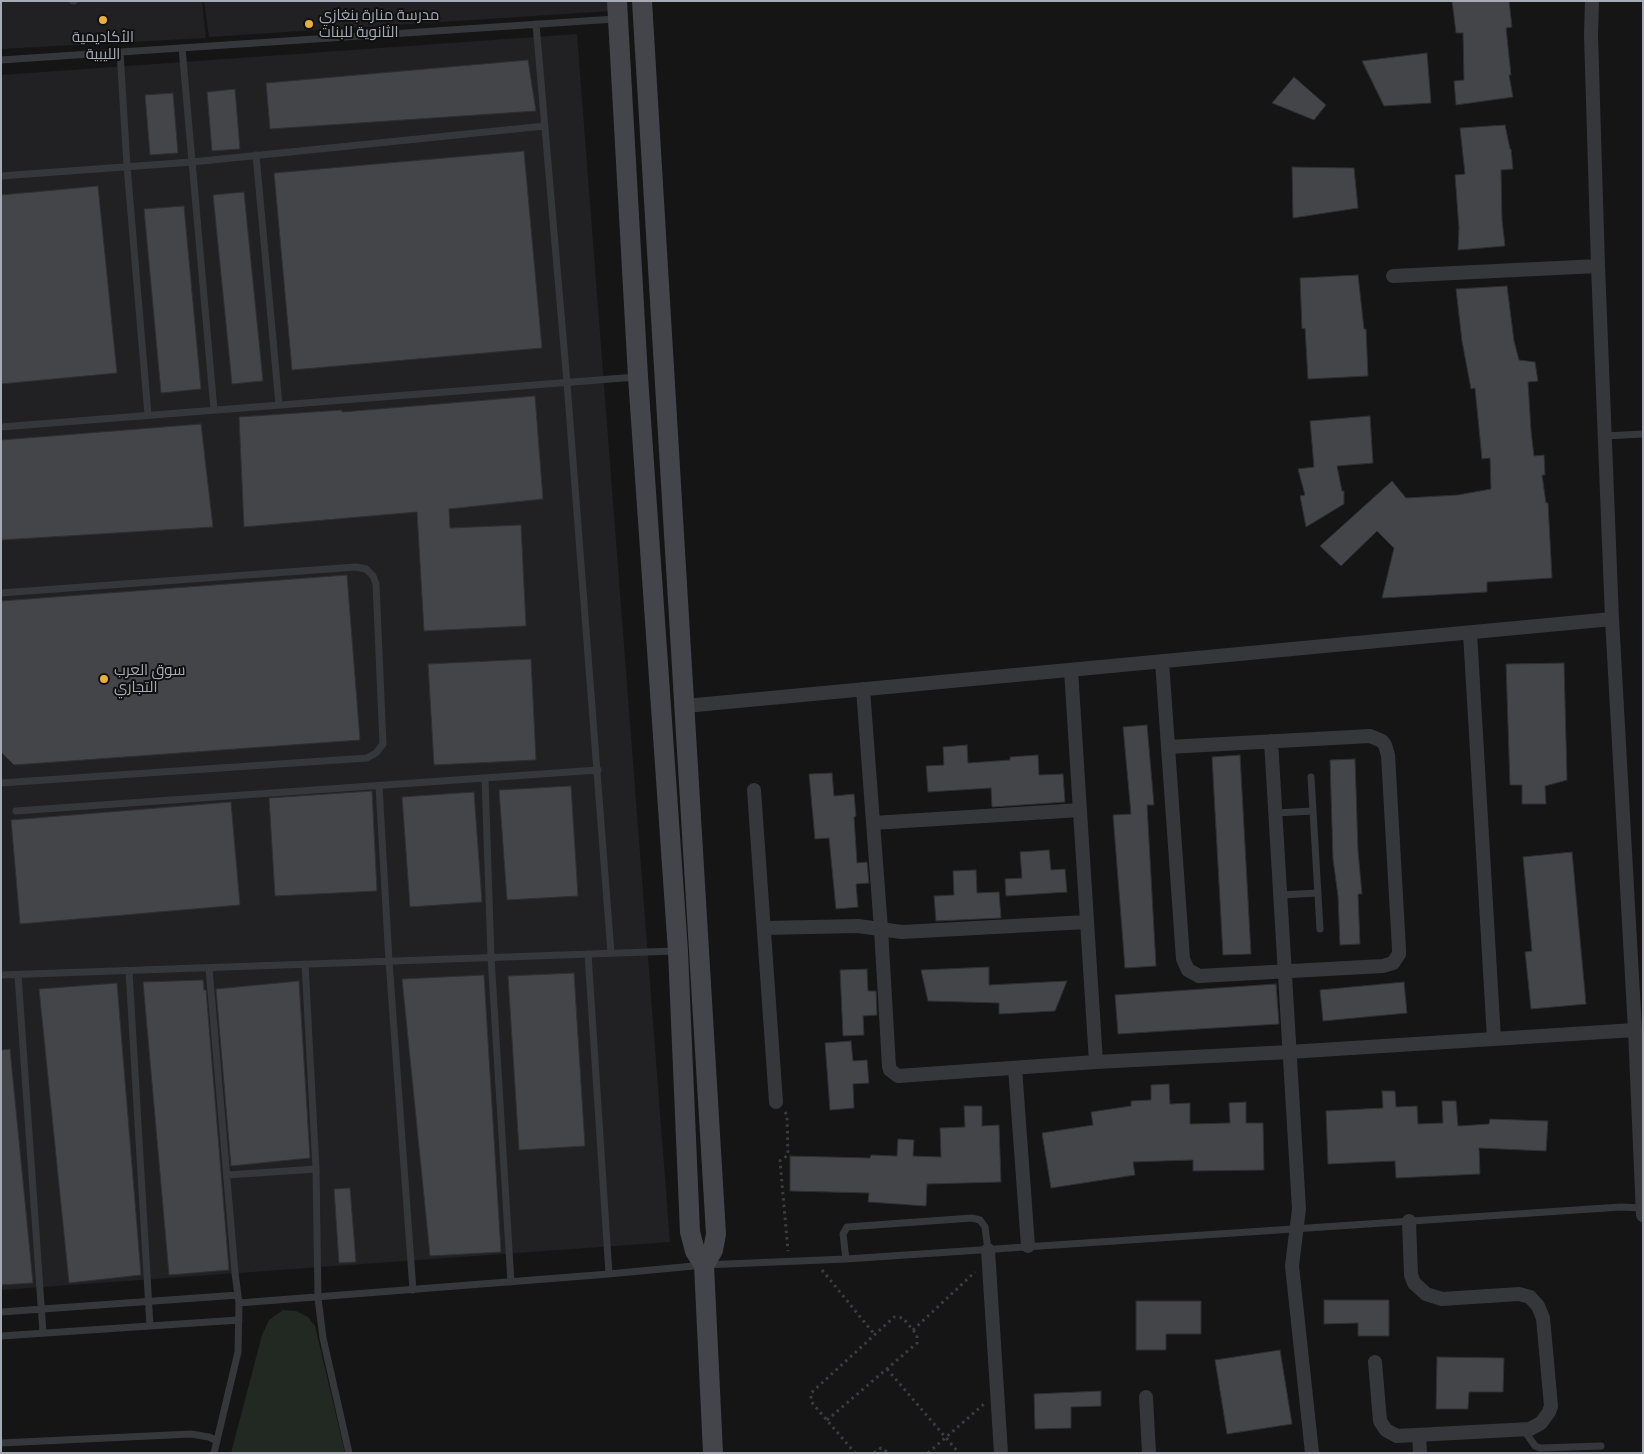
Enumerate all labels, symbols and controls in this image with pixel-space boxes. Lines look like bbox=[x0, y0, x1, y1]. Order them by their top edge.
place label: مدرسة منارة بنغازي الثانوية للبنات bbox=[319, 6, 439, 41]
marker: الأكاديمية الليبية bbox=[97, 14, 109, 26]
marker: مدرسة منارة بنغازي الثانوية للبنات bbox=[303, 18, 315, 30]
place label: الأكاديمية الليبية bbox=[72, 28, 134, 63]
place label: سوق العرب التجاري bbox=[114, 661, 185, 696]
marker: سوق العرب التجاري bbox=[98, 673, 110, 685]

